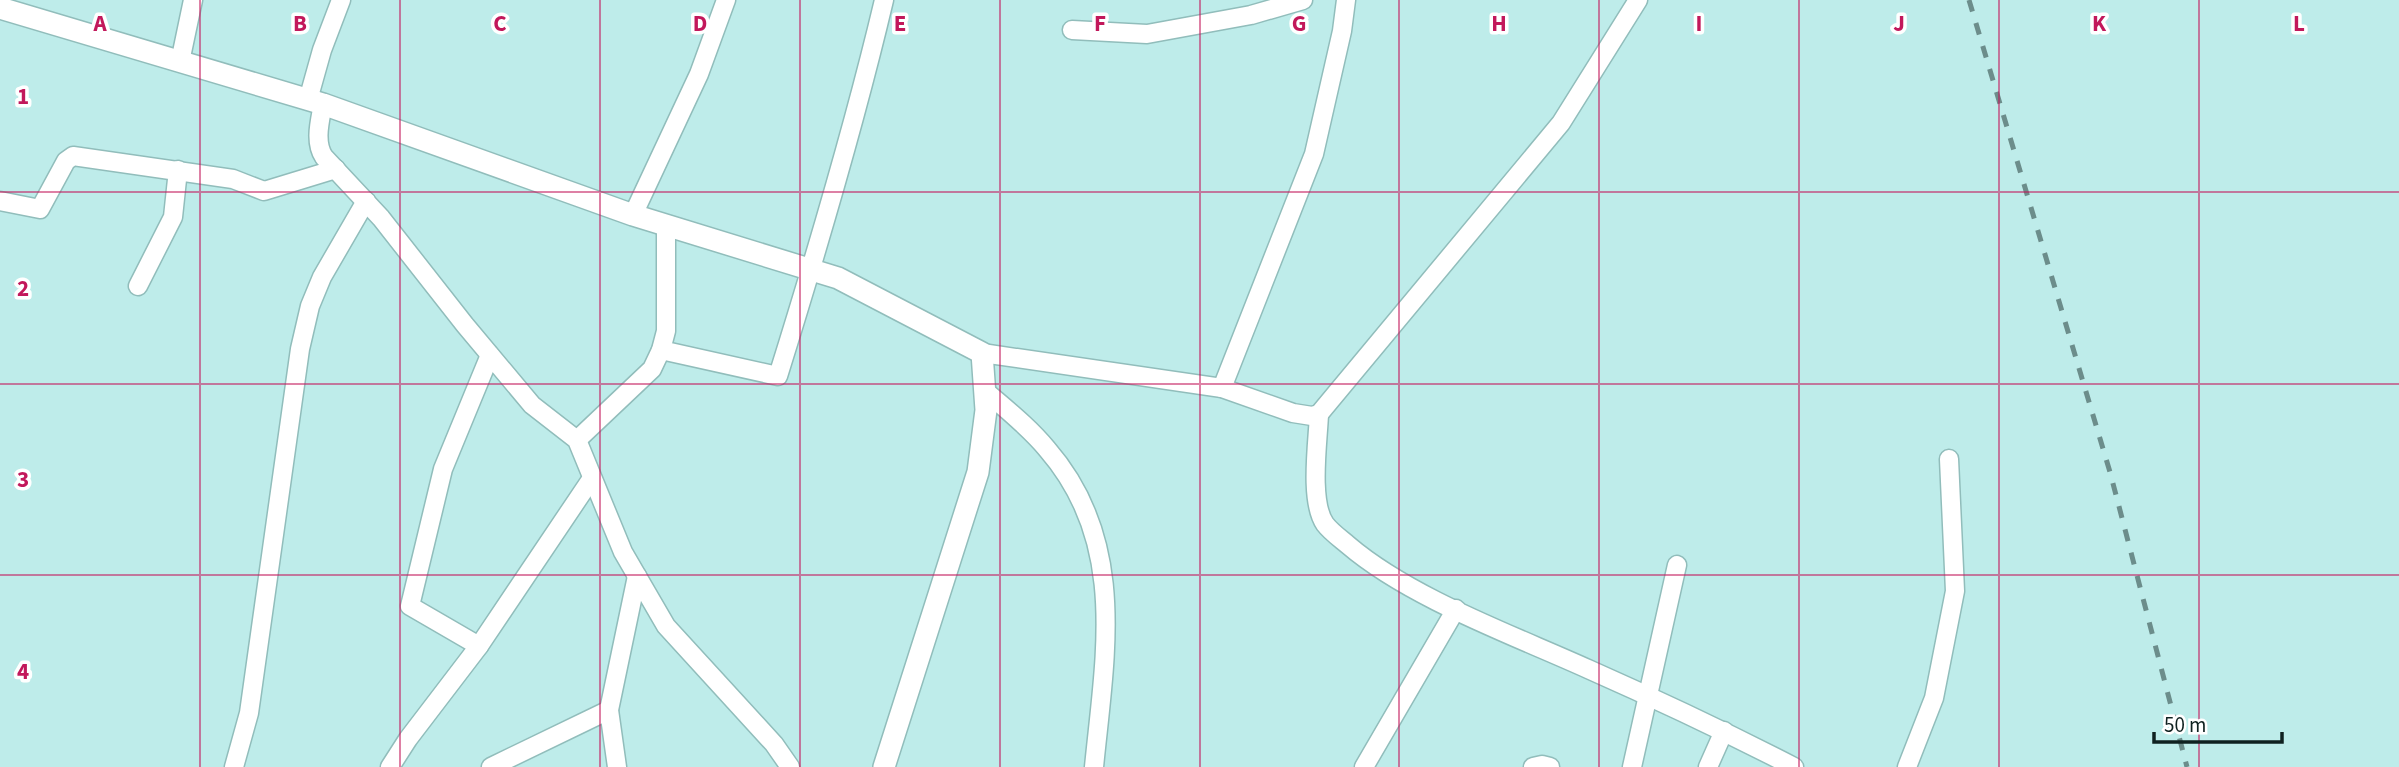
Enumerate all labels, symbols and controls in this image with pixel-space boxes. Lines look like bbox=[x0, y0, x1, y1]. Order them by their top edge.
text: A bbox=[92, 7, 107, 40]
text: B bbox=[293, 7, 307, 40]
text: C bbox=[493, 7, 507, 40]
text: D bbox=[693, 7, 707, 40]
text: E bbox=[894, 7, 906, 40]
text: F bbox=[1094, 7, 1106, 40]
text: G bbox=[1292, 7, 1306, 40]
text: H bbox=[1491, 7, 1507, 40]
text: I bbox=[1696, 7, 1702, 40]
text: J bbox=[1893, 7, 1905, 40]
text: K bbox=[2092, 7, 2107, 40]
text: L bbox=[2293, 7, 2305, 40]
text: 1 bbox=[17, 80, 29, 113]
text: 2 bbox=[17, 272, 29, 305]
text: 3 bbox=[17, 463, 29, 496]
text: 4 bbox=[17, 655, 29, 688]
scale bar bbox=[2154, 700, 2282, 744]
text: 50 m bbox=[2164, 710, 2206, 740]

